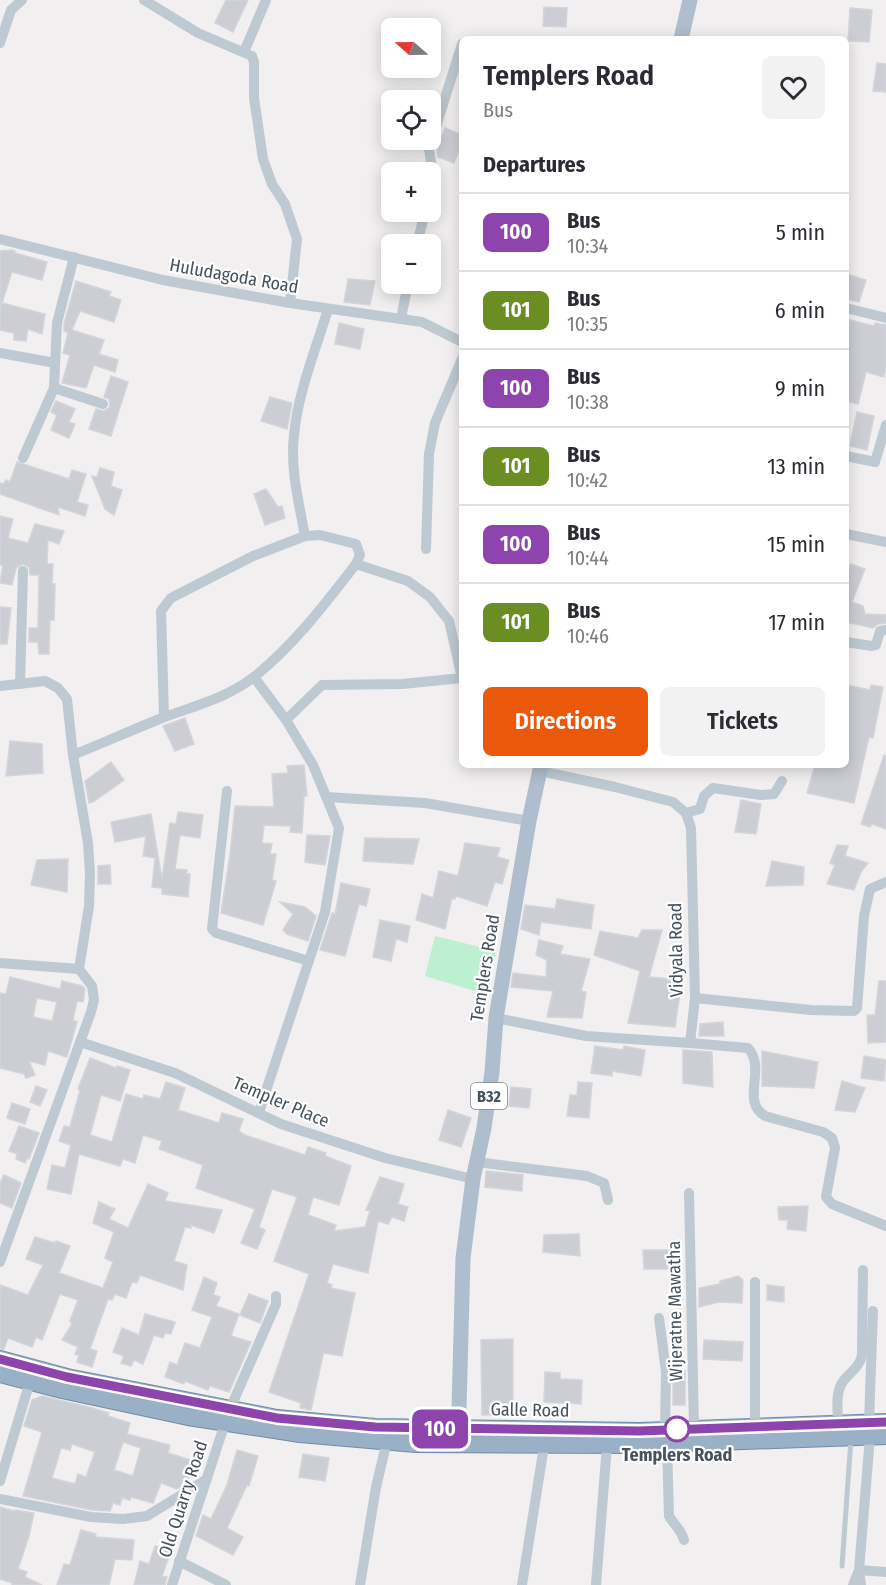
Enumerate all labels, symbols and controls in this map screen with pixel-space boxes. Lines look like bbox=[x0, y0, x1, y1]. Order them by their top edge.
north arrow bbox=[381, 18, 441, 78]
map controls bbox=[381, 18, 441, 294]
button: heart bbox=[762, 56, 825, 119]
text: Templers Road bbox=[483, 59, 654, 92]
button: locate bbox=[381, 90, 441, 150]
text: Bus bbox=[483, 98, 513, 122]
text: Departures bbox=[483, 151, 585, 178]
button: + bbox=[381, 162, 441, 222]
text: Bus bbox=[567, 207, 600, 234]
text: 100 bbox=[500, 219, 532, 245]
text: 5 min bbox=[776, 219, 825, 246]
button: − bbox=[381, 234, 441, 294]
text: 10:34 bbox=[567, 234, 608, 258]
street label: Huludagoda Road bbox=[168, 254, 300, 298]
text: Bus bbox=[567, 285, 600, 312]
text: 101 bbox=[502, 297, 530, 323]
text: 6 min bbox=[775, 297, 825, 324]
text: 10:35 bbox=[567, 312, 608, 336]
text: Bus bbox=[567, 363, 600, 390]
text: 100 bbox=[500, 375, 532, 401]
text: 9 min bbox=[775, 375, 825, 402]
text: 10:38 bbox=[567, 390, 609, 414]
text: Bus bbox=[567, 441, 600, 468]
text: 101 bbox=[502, 453, 530, 479]
text: 13 min bbox=[767, 453, 825, 480]
text: 10:42 bbox=[567, 468, 608, 492]
text: Bus bbox=[567, 519, 600, 546]
text: 100 bbox=[500, 531, 532, 557]
text: 15 min bbox=[767, 531, 825, 558]
text: 10:44 bbox=[567, 546, 609, 570]
text: Bus bbox=[567, 597, 600, 624]
text: 101 bbox=[502, 609, 530, 635]
text: 17 min bbox=[768, 609, 825, 636]
text: 10:46 bbox=[567, 624, 609, 648]
button: Directions bbox=[483, 687, 648, 756]
button: Tickets bbox=[660, 687, 825, 756]
street label: Vidyala Road bbox=[664, 902, 688, 998]
street label: Templers Road bbox=[466, 913, 504, 1023]
street label: Templer Place bbox=[229, 1072, 333, 1132]
road number: B32 bbox=[471, 1083, 507, 1109]
street label: Wijeratne Mawatha bbox=[663, 1240, 687, 1381]
street label: Galle Road bbox=[490, 1398, 570, 1422]
line badge: 100 bbox=[406, 1410, 474, 1448]
text: 100 bbox=[424, 1416, 456, 1442]
marker: Templers Road bbox=[664, 1416, 690, 1442]
street label: Old Quarry Road bbox=[154, 1438, 212, 1560]
place label: Templers Road bbox=[622, 1444, 732, 1466]

